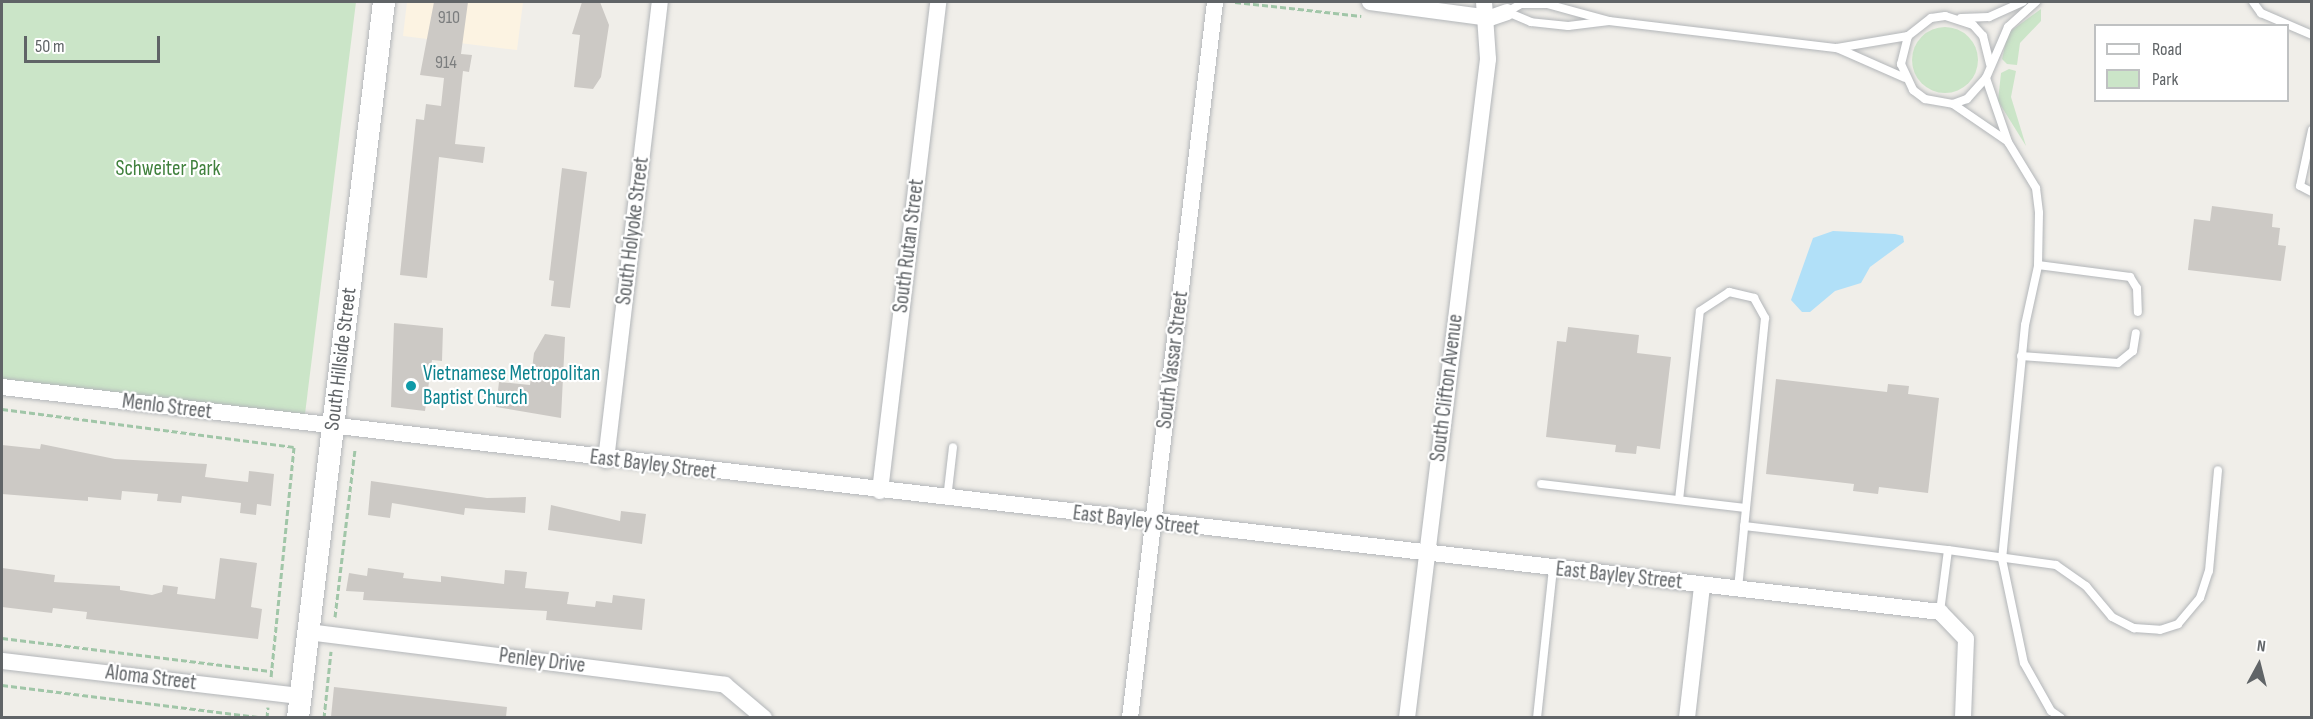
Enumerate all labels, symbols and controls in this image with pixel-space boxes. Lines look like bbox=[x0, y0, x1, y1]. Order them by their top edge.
house number: 910 bbox=[438, 7, 460, 29]
scale bar bbox=[27, 24, 164, 62]
legend bbox=[2094, 24, 2289, 102]
text: 50 m bbox=[35, 36, 65, 57]
text: Road bbox=[2152, 39, 2182, 60]
house number: 914 bbox=[435, 52, 457, 74]
text: Park bbox=[2152, 69, 2178, 90]
park label: Schweiter Park bbox=[115, 156, 221, 182]
street label: South Holyoke Street bbox=[611, 156, 655, 306]
street label: South Rutan Street bbox=[888, 178, 930, 314]
street label: South Hillside Street bbox=[320, 286, 362, 432]
street label: South Vassar Street bbox=[1152, 290, 1194, 430]
street label: South Clifton Avenue bbox=[1425, 313, 1469, 463]
place label: Vietnamese Metropolitan Baptist Church bbox=[423, 361, 600, 411]
marker: Vietnamese Metropolitan Baptist Church bbox=[404, 379, 418, 393]
street label: Menlo Street bbox=[121, 389, 213, 425]
street label: East Bayley Street bbox=[588, 445, 718, 485]
street label: East Bayley Street bbox=[1071, 501, 1201, 541]
street label: East Bayley Street bbox=[1554, 557, 1684, 595]
north arrow bbox=[2229, 635, 2289, 695]
text: N bbox=[2256, 637, 2267, 657]
street label: Penley Drive bbox=[497, 643, 587, 679]
street label: Aloma Street bbox=[104, 660, 198, 696]

